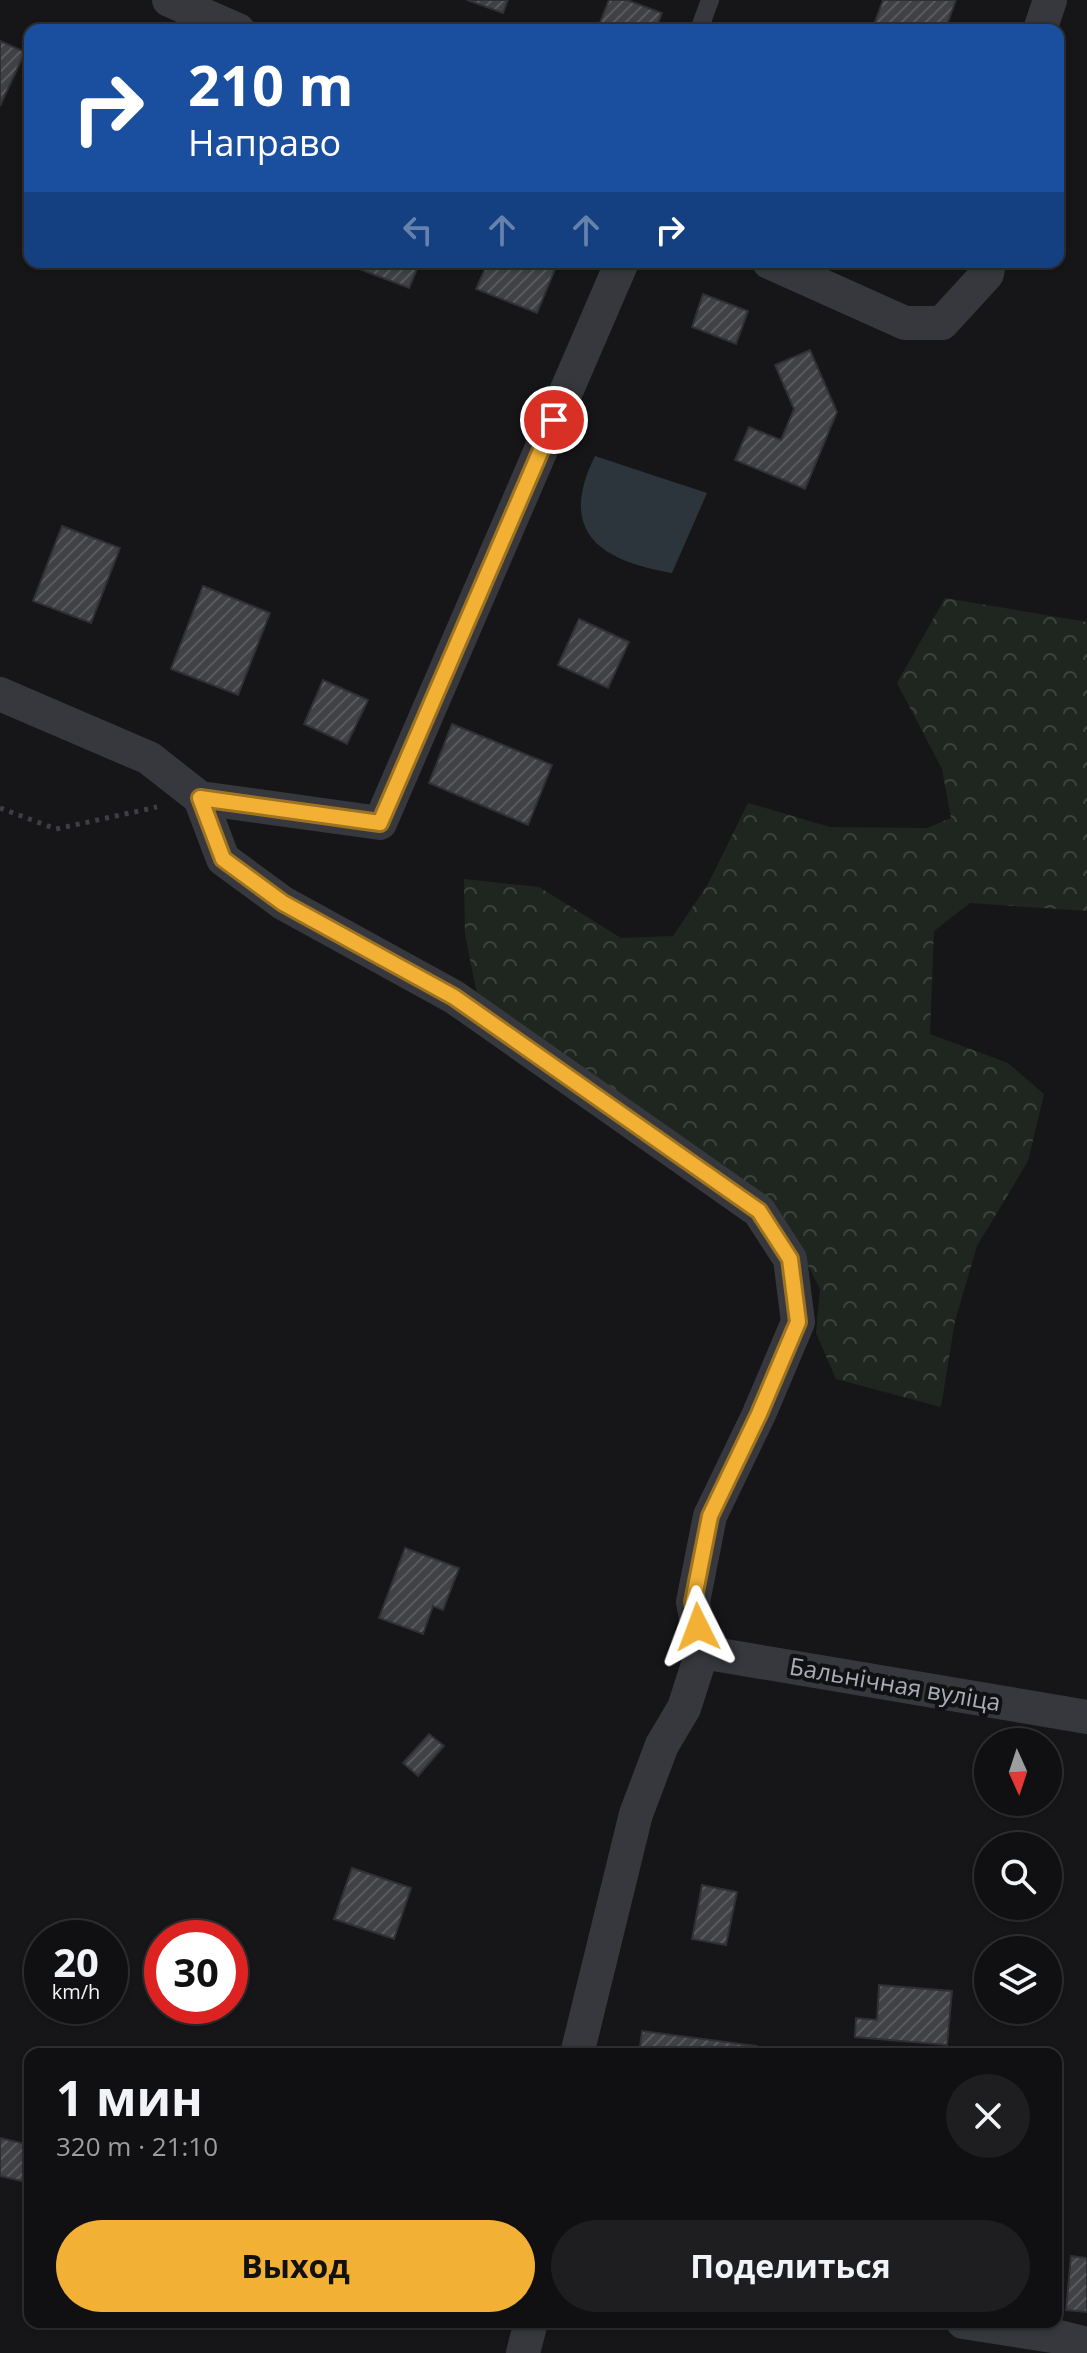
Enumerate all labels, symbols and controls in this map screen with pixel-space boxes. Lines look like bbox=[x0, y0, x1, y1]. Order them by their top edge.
text: 210 m bbox=[188, 46, 354, 122]
icon: right bbox=[56, 56, 160, 160]
text: Направо bbox=[188, 118, 341, 167]
icon: left bbox=[396, 208, 440, 252]
icon: ahead bbox=[480, 208, 524, 252]
icon: ahead bbox=[564, 208, 608, 252]
icon: right bbox=[648, 208, 692, 252]
pin bbox=[520, 386, 588, 454]
icon: arrive bbox=[532, 398, 576, 442]
position arrow bbox=[656, 1585, 740, 1669]
street label: Бальнічная вуліца bbox=[787, 1649, 1003, 1718]
north arrow bbox=[974, 1728, 1062, 1816]
map controls bbox=[974, 1728, 1062, 2024]
button: search bbox=[974, 1832, 1062, 1920]
speed limit sign: 30 bbox=[144, 1920, 248, 2024]
text: 20 bbox=[53, 1934, 99, 1989]
button: layers bbox=[974, 1936, 1062, 2024]
text: km/h bbox=[52, 1978, 100, 2005]
text: 1 мин bbox=[56, 2065, 203, 2130]
button: close bbox=[946, 2074, 1030, 2158]
text: 320 m · 21:10 bbox=[56, 2128, 218, 2164]
button: Выход bbox=[56, 2220, 535, 2312]
button: Поделиться bbox=[551, 2220, 1030, 2312]

